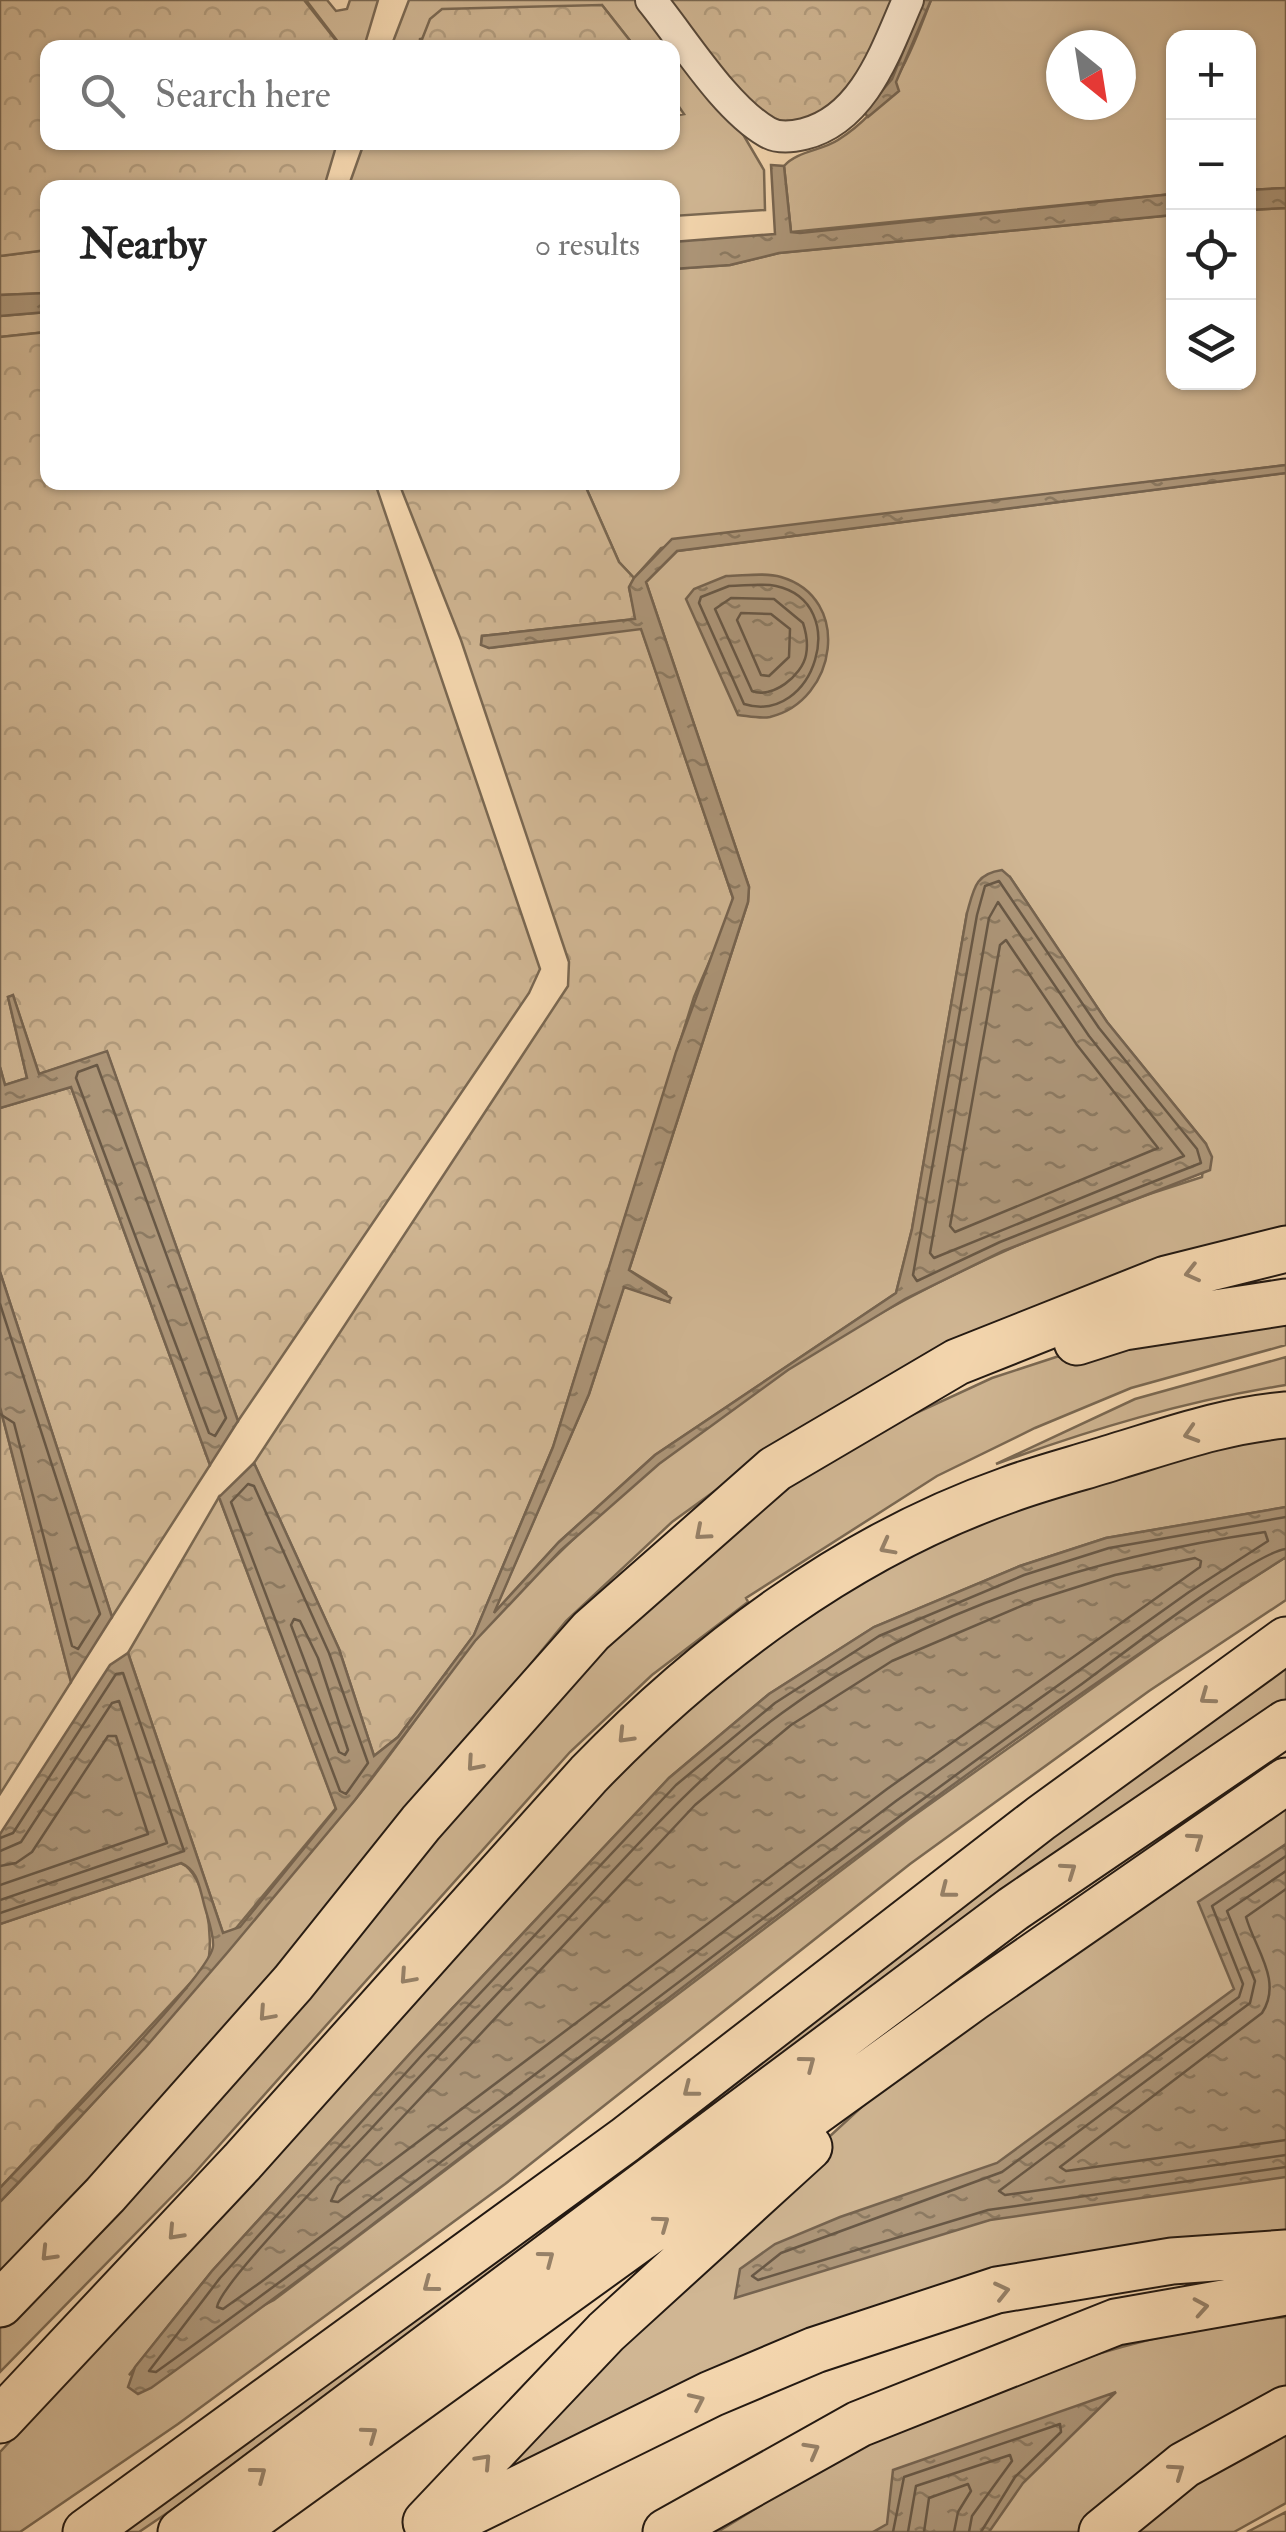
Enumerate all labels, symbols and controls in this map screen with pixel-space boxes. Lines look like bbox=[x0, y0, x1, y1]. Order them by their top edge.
north arrow bbox=[1046, 30, 1136, 120]
map controls bbox=[1166, 30, 1256, 390]
button: + bbox=[1166, 30, 1256, 120]
search box bbox=[40, 40, 680, 150]
icon: search bbox=[75, 68, 130, 123]
text: Search here bbox=[155, 71, 331, 119]
button: − bbox=[1166, 120, 1256, 210]
button: locate bbox=[1166, 210, 1256, 300]
text: Nearby bbox=[80, 219, 206, 271]
text: 0 results bbox=[535, 225, 640, 265]
button: layers bbox=[1166, 300, 1256, 390]
one-way arrow bbox=[1183, 1261, 1201, 1282]
one-way arrow bbox=[1183, 1422, 1200, 1443]
one-way arrow bbox=[695, 1522, 714, 1540]
one-way arrow bbox=[880, 1534, 898, 1554]
one-way arrow bbox=[1200, 1685, 1218, 1702]
one-way arrow bbox=[619, 1725, 637, 1743]
one-way arrow bbox=[467, 1752, 485, 1771]
one-way arrow bbox=[1184, 1834, 1203, 1853]
one-way arrow bbox=[1057, 1864, 1076, 1882]
one-way arrow bbox=[940, 1880, 958, 1897]
one-way arrow bbox=[401, 1966, 419, 1984]
one-way arrow bbox=[260, 2002, 278, 2021]
one-way arrow bbox=[796, 2058, 814, 2075]
one-way arrow bbox=[683, 2079, 701, 2096]
one-way arrow bbox=[651, 2218, 669, 2235]
one-way arrow bbox=[169, 2221, 187, 2240]
one-way arrow bbox=[42, 2243, 60, 2261]
one-way arrow bbox=[536, 2253, 554, 2270]
one-way arrow bbox=[423, 2274, 441, 2291]
one-way arrow bbox=[993, 2281, 1010, 2302]
one-way arrow bbox=[1193, 2297, 1209, 2318]
one-way arrow bbox=[687, 2393, 705, 2413]
one-way arrow bbox=[359, 2429, 377, 2446]
one-way arrow bbox=[801, 2443, 819, 2463]
one-way arrow bbox=[472, 2454, 490, 2473]
one-way arrow bbox=[1166, 2465, 1185, 2483]
one-way arrow bbox=[248, 2468, 266, 2485]

